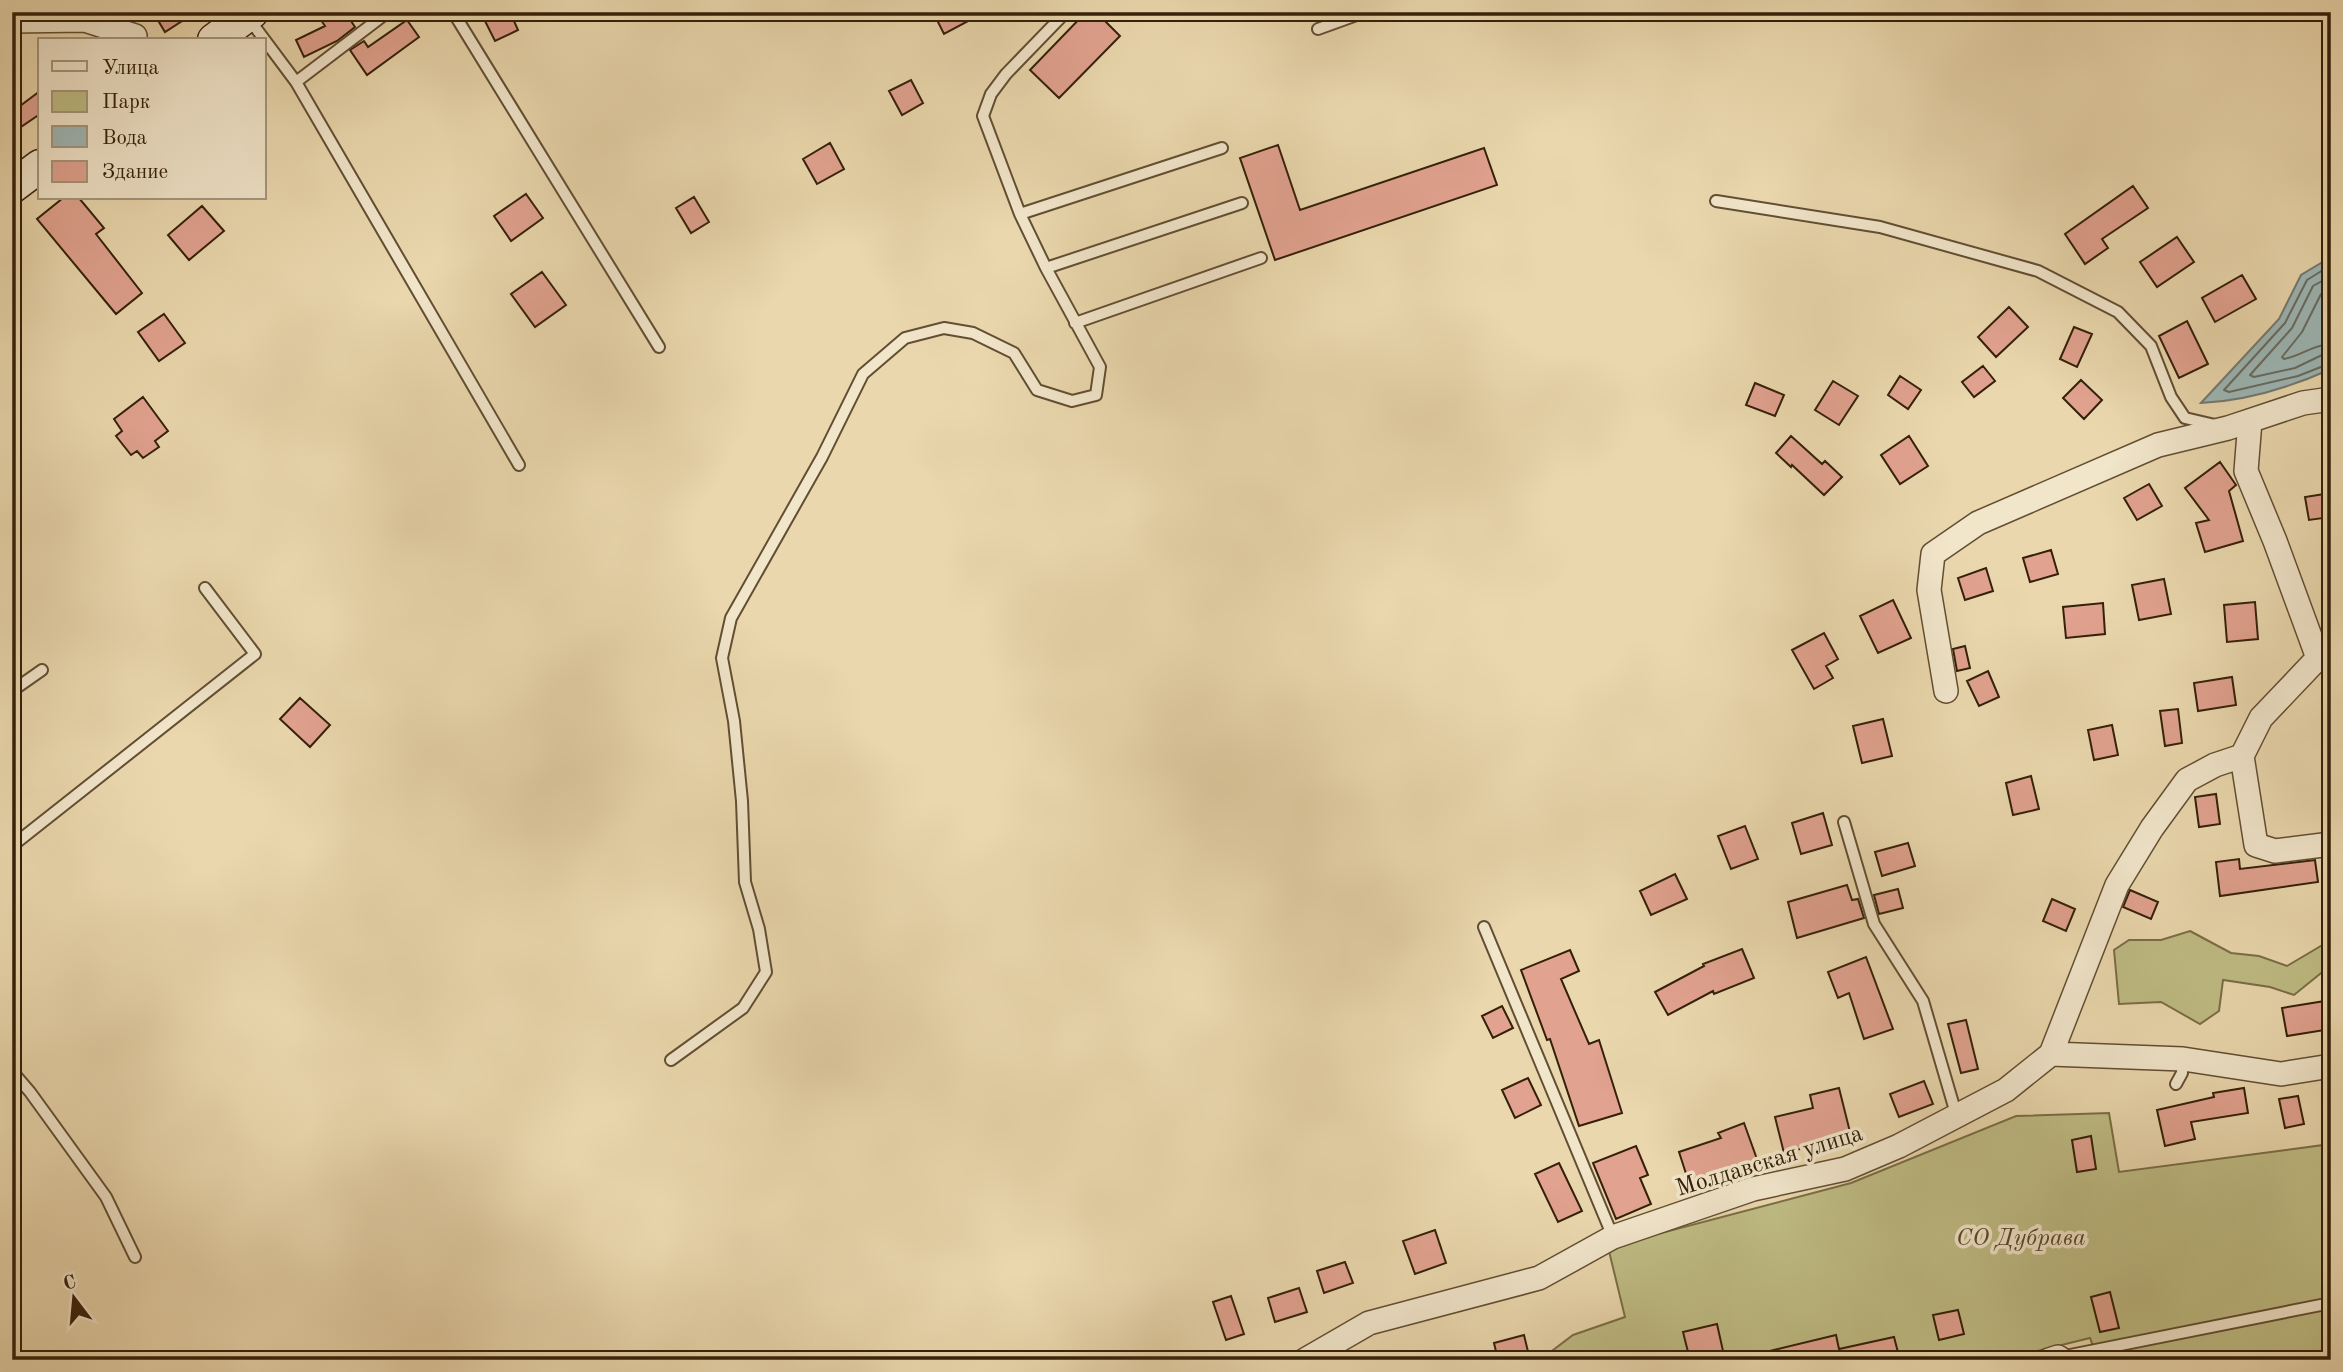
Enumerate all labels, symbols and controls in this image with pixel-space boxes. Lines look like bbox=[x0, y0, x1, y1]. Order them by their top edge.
legend bbox=[38, 38, 266, 200]
text: Улица bbox=[102, 58, 159, 79]
text: Парк bbox=[102, 92, 151, 113]
text: Вода bbox=[102, 128, 147, 149]
text: Здание bbox=[102, 162, 168, 183]
street label: Молдавская улица bbox=[1673, 1122, 1866, 1202]
park label: СО Дубрава bbox=[1956, 1227, 2086, 1251]
north arrow bbox=[38, 1264, 108, 1334]
text: С bbox=[61, 1273, 79, 1295]

